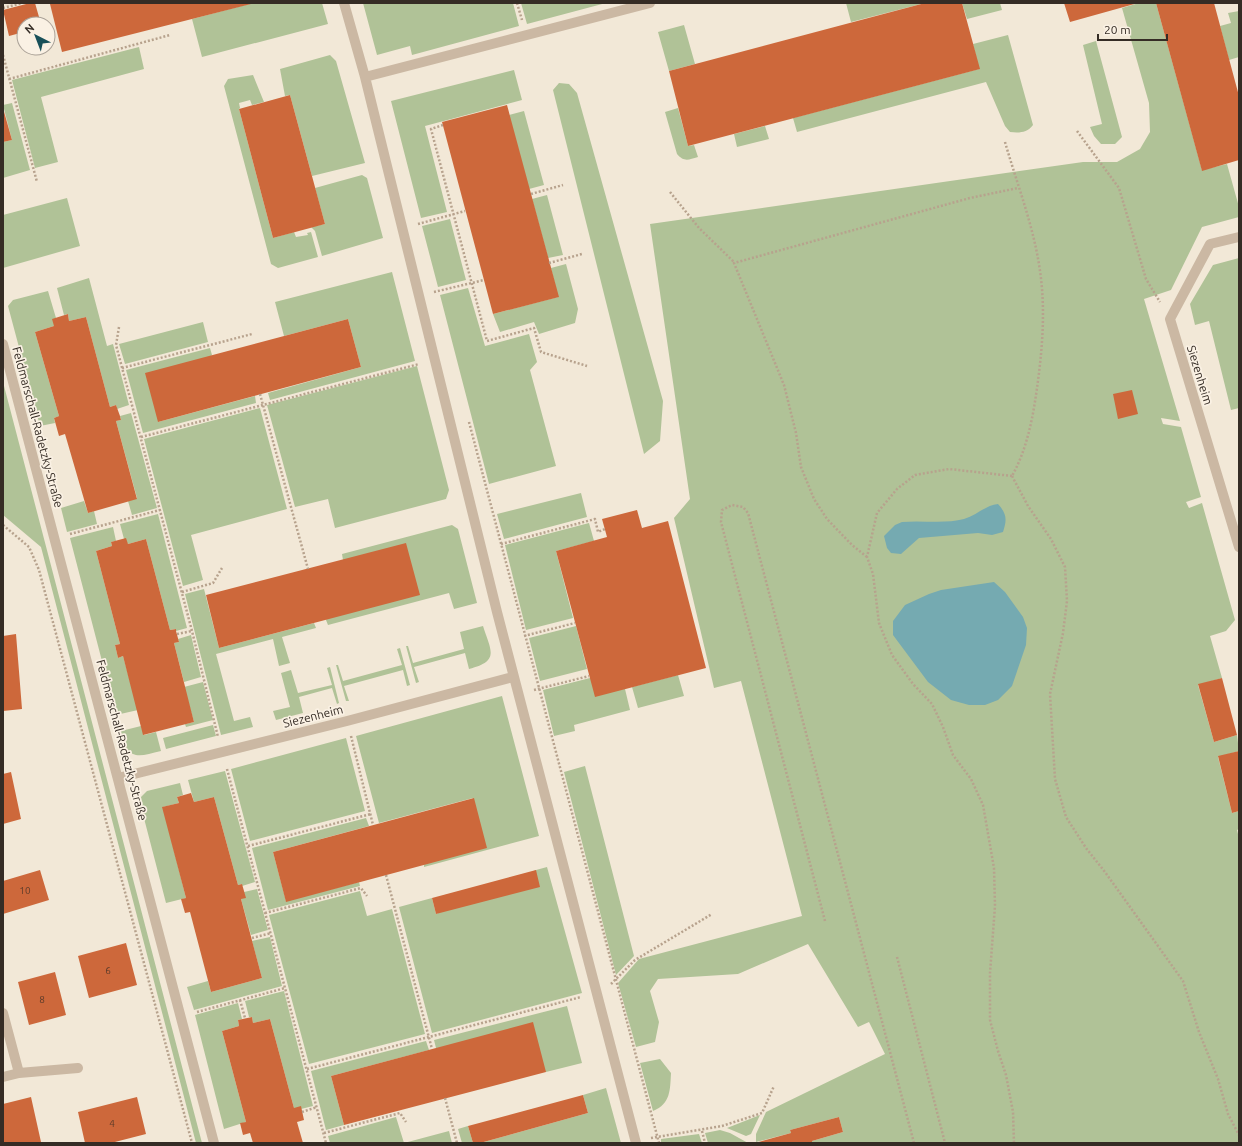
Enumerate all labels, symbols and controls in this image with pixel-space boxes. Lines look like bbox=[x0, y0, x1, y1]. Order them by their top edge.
north arrow bbox=[16, 16, 56, 56]
scale bar bbox=[1098, 16, 1167, 42]
text: N bbox=[22, 21, 36, 36]
text: 20 m bbox=[1104, 23, 1131, 36]
street label: Siezenheim bbox=[1185, 344, 1215, 406]
street label: Feldmarschall-Radetzky-Straße bbox=[10, 345, 66, 509]
street label: Feldmarschall-Radetzky-Straße bbox=[94, 658, 150, 822]
street label: Siezenheim bbox=[282, 702, 344, 730]
house number: 10 bbox=[19, 885, 31, 896]
house number: 6 bbox=[105, 965, 111, 976]
house number: 8 bbox=[39, 994, 45, 1005]
house number: 4 bbox=[109, 1118, 115, 1129]

